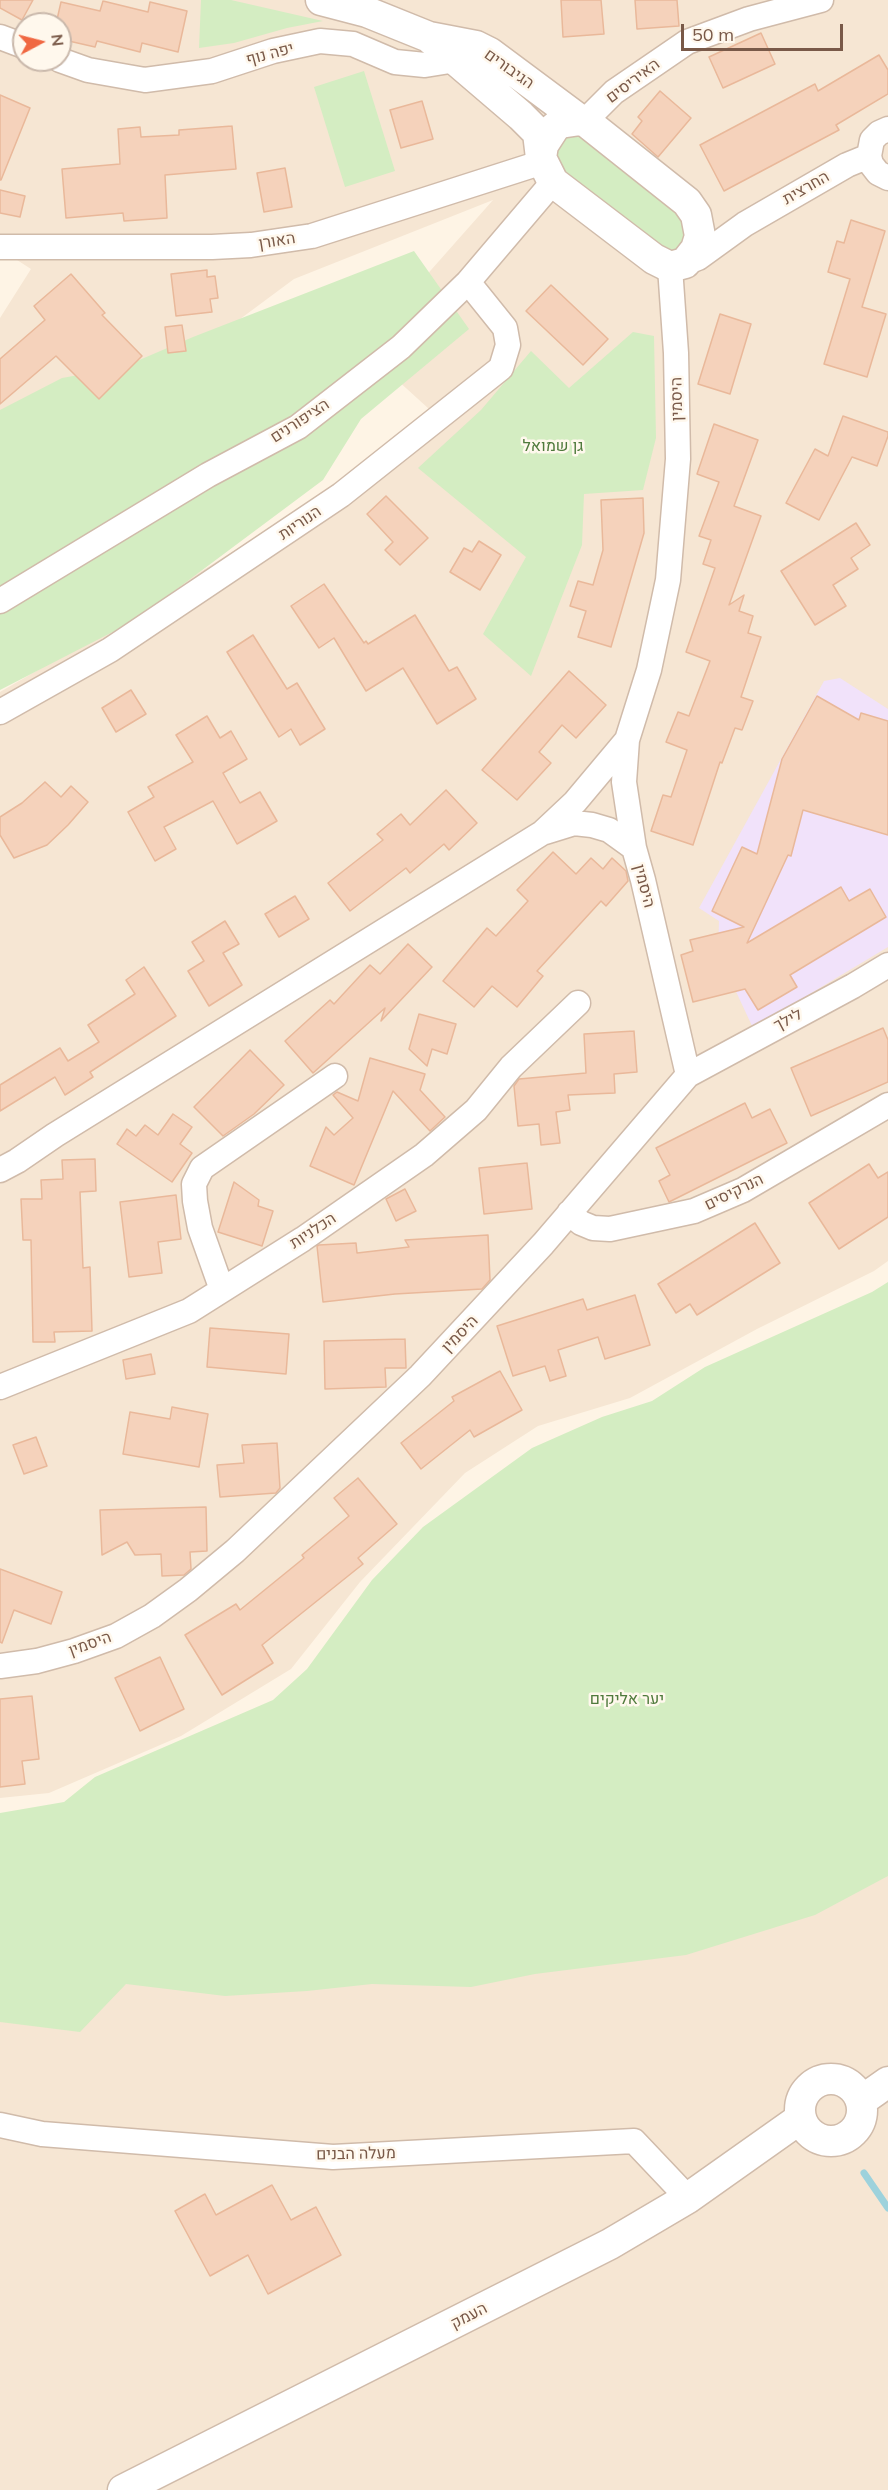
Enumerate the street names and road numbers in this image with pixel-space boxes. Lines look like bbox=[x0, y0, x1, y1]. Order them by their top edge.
street label: יפה נוף bbox=[244, 38, 296, 70]
street label: הגיבורים bbox=[480, 45, 538, 93]
street label: האיריסים bbox=[602, 55, 664, 107]
street label: החרצית bbox=[779, 167, 833, 209]
street label: האורן bbox=[257, 229, 297, 253]
street label: היסמין bbox=[667, 377, 687, 421]
street label: הציפורנים bbox=[267, 395, 333, 447]
street label: הנוריות bbox=[275, 502, 325, 544]
street label: היסמין bbox=[629, 862, 659, 910]
street label: לילך bbox=[771, 1005, 805, 1035]
street label: הנרקיסים bbox=[701, 1170, 767, 1214]
street label: הכלניות bbox=[286, 1209, 340, 1253]
street label: היסמין bbox=[438, 1312, 482, 1356]
street label: היסמין bbox=[66, 1627, 114, 1661]
street label: מעלה הבנים bbox=[316, 2144, 396, 2164]
street label: העמק bbox=[447, 2299, 491, 2333]

